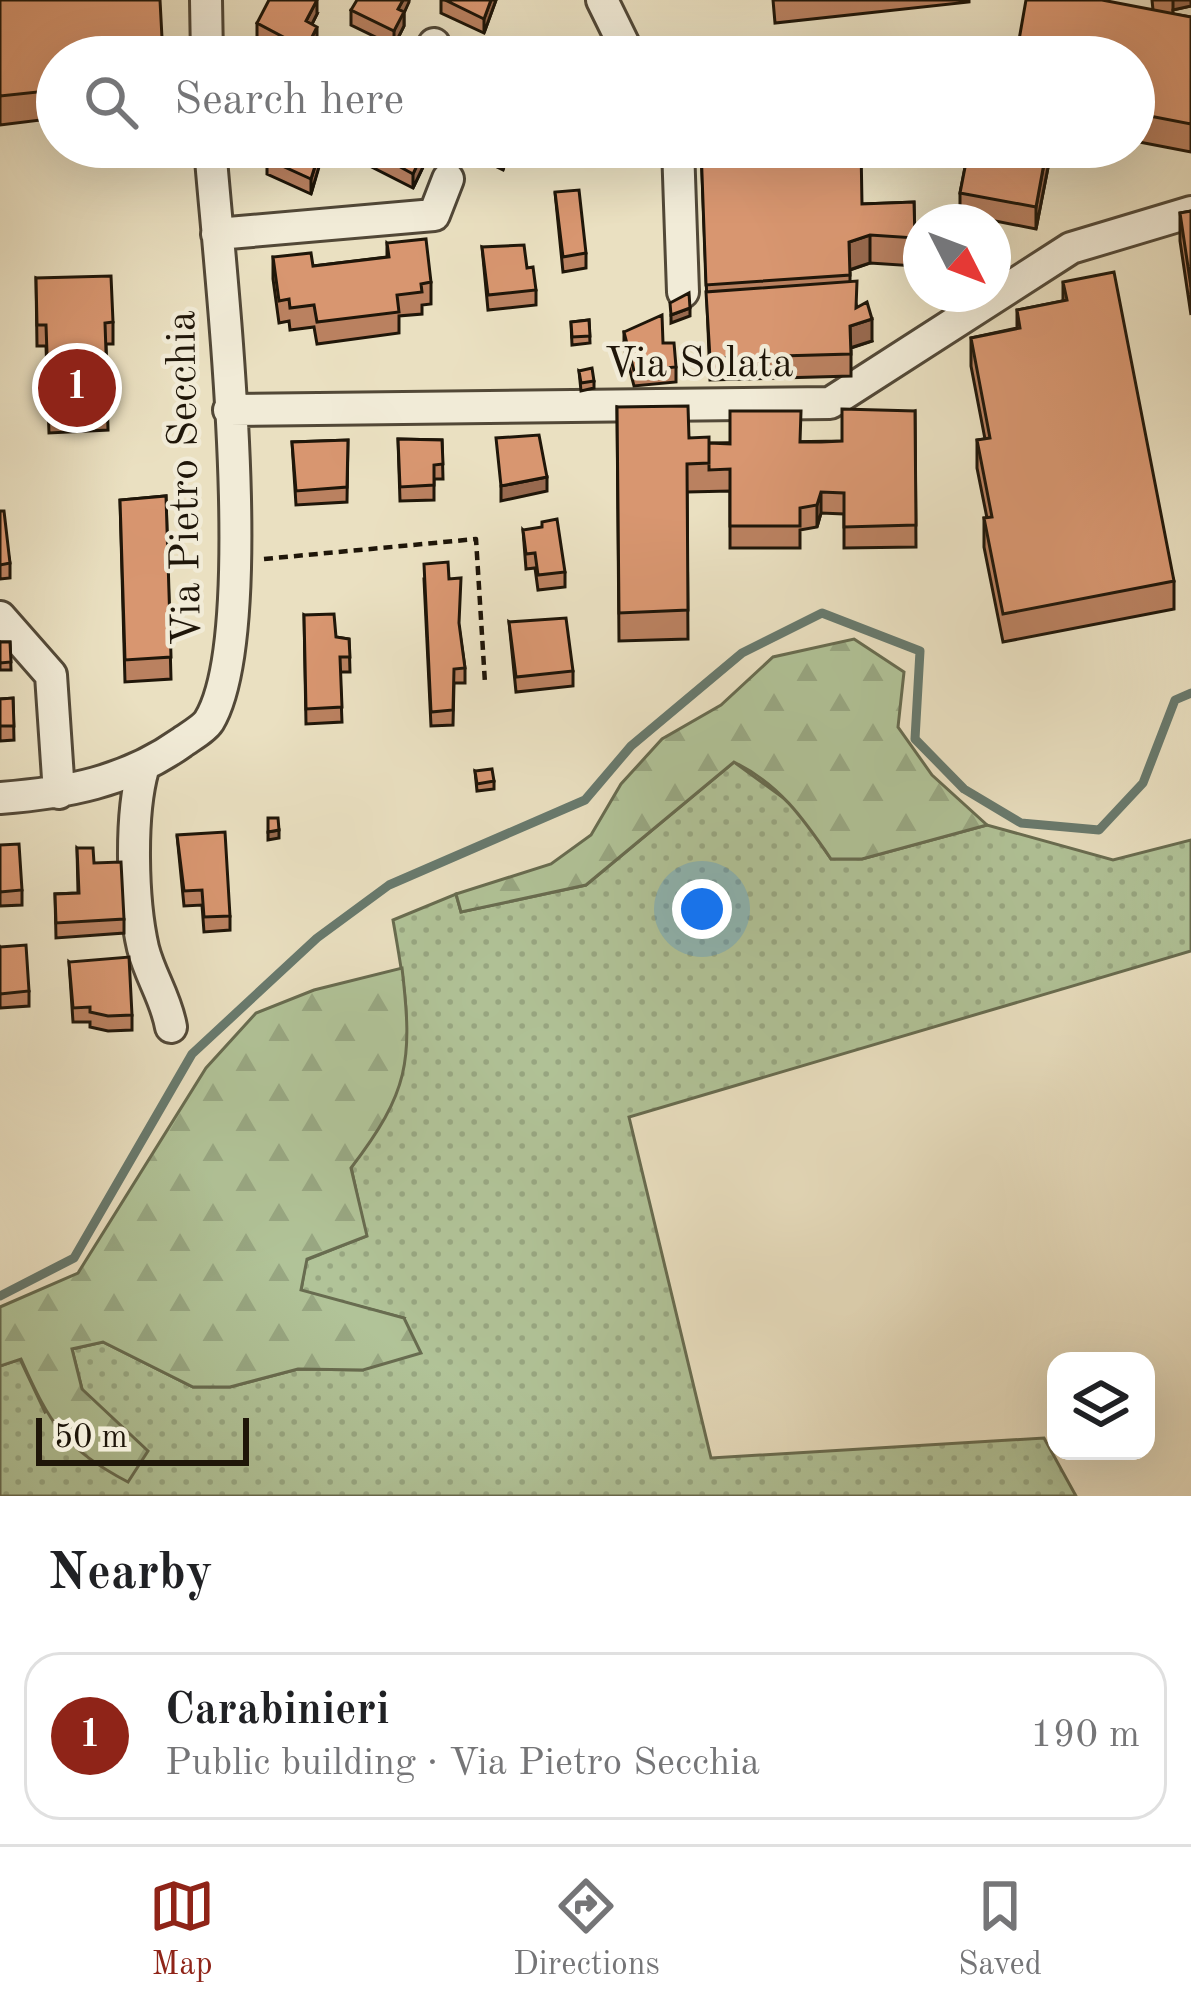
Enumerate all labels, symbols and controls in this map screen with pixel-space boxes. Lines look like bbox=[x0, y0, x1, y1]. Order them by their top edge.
search box bbox=[36, 36, 1155, 168]
icon: search bbox=[78, 69, 144, 135]
text: Search here bbox=[174, 79, 404, 124]
north arrow bbox=[903, 204, 1011, 312]
street label: Via Pietro Secchia bbox=[162, 310, 210, 646]
pin: 1 bbox=[38, 343, 116, 433]
street label: Via Solata bbox=[605, 344, 793, 386]
your location bbox=[672, 879, 732, 939]
map controls bbox=[1047, 1352, 1155, 1460]
button: layers bbox=[1047, 1352, 1155, 1460]
scale bar bbox=[36, 1412, 249, 1465]
text: 50 m bbox=[54, 1422, 128, 1455]
text: Nearby bbox=[48, 1549, 213, 1600]
text: Carabinieri bbox=[165, 1689, 389, 1734]
text: 1 bbox=[79, 1716, 101, 1755]
text: 190 m bbox=[1030, 1716, 1140, 1755]
text: Public building · Via Pietro Secchia bbox=[165, 1744, 760, 1783]
tab: Map bbox=[149, 1873, 215, 1986]
tab: Directions bbox=[513, 1873, 660, 1986]
tab: Saved bbox=[958, 1873, 1042, 1986]

